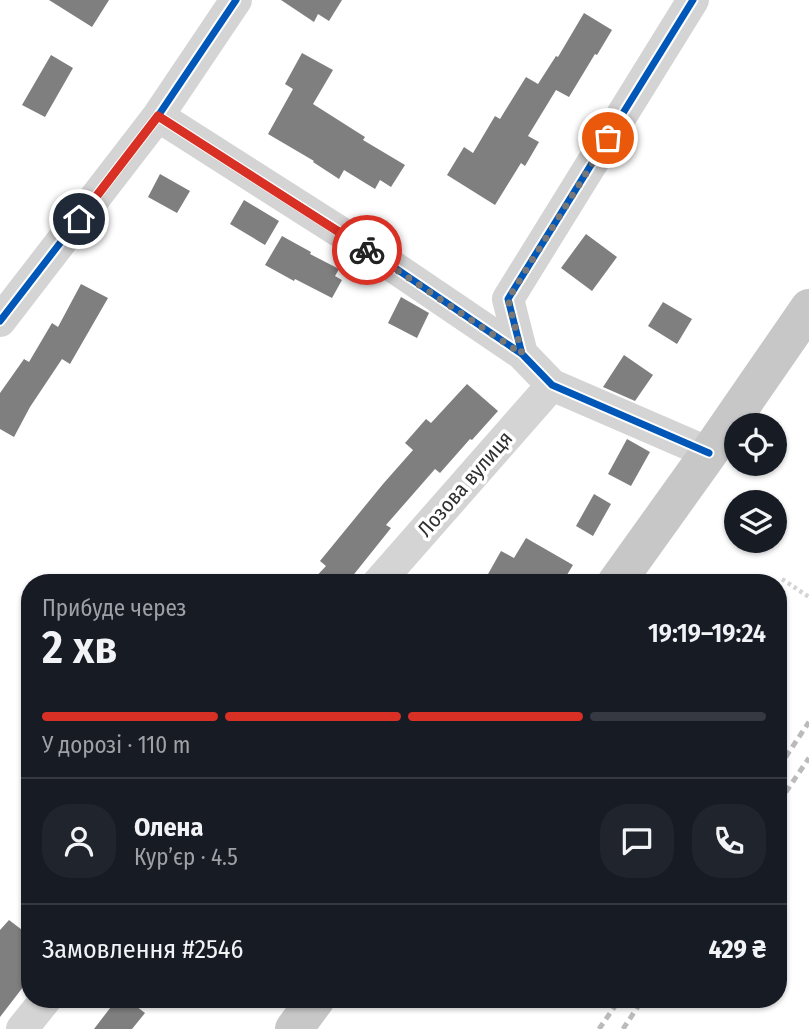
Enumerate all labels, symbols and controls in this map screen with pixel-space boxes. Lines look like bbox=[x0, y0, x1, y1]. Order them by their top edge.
pin bbox=[578, 108, 638, 168]
icon: bag bbox=[589, 119, 627, 157]
pin bbox=[49, 189, 109, 249]
icon: home bbox=[60, 200, 98, 238]
courier bbox=[332, 215, 402, 285]
icon: bike bbox=[348, 231, 386, 269]
map controls bbox=[724, 413, 787, 553]
button: locate bbox=[724, 413, 787, 476]
street label: Лозова вулиця bbox=[412, 426, 518, 542]
button: layers bbox=[724, 490, 787, 553]
text: Прибуде через bbox=[42, 594, 187, 622]
text: 19:19–19:24 bbox=[648, 618, 766, 649]
text: 2 хв bbox=[42, 620, 118, 675]
text: У дорозі · 110 m bbox=[42, 731, 190, 759]
button: person bbox=[42, 804, 116, 878]
button: chat bbox=[600, 804, 674, 878]
button: phone bbox=[692, 804, 766, 878]
text: Олена bbox=[134, 812, 203, 843]
text: Кур’єр · 4.5 bbox=[134, 843, 238, 871]
text: Замовлення #2546 bbox=[42, 934, 243, 965]
text: 429 ₴ bbox=[708, 934, 766, 965]

